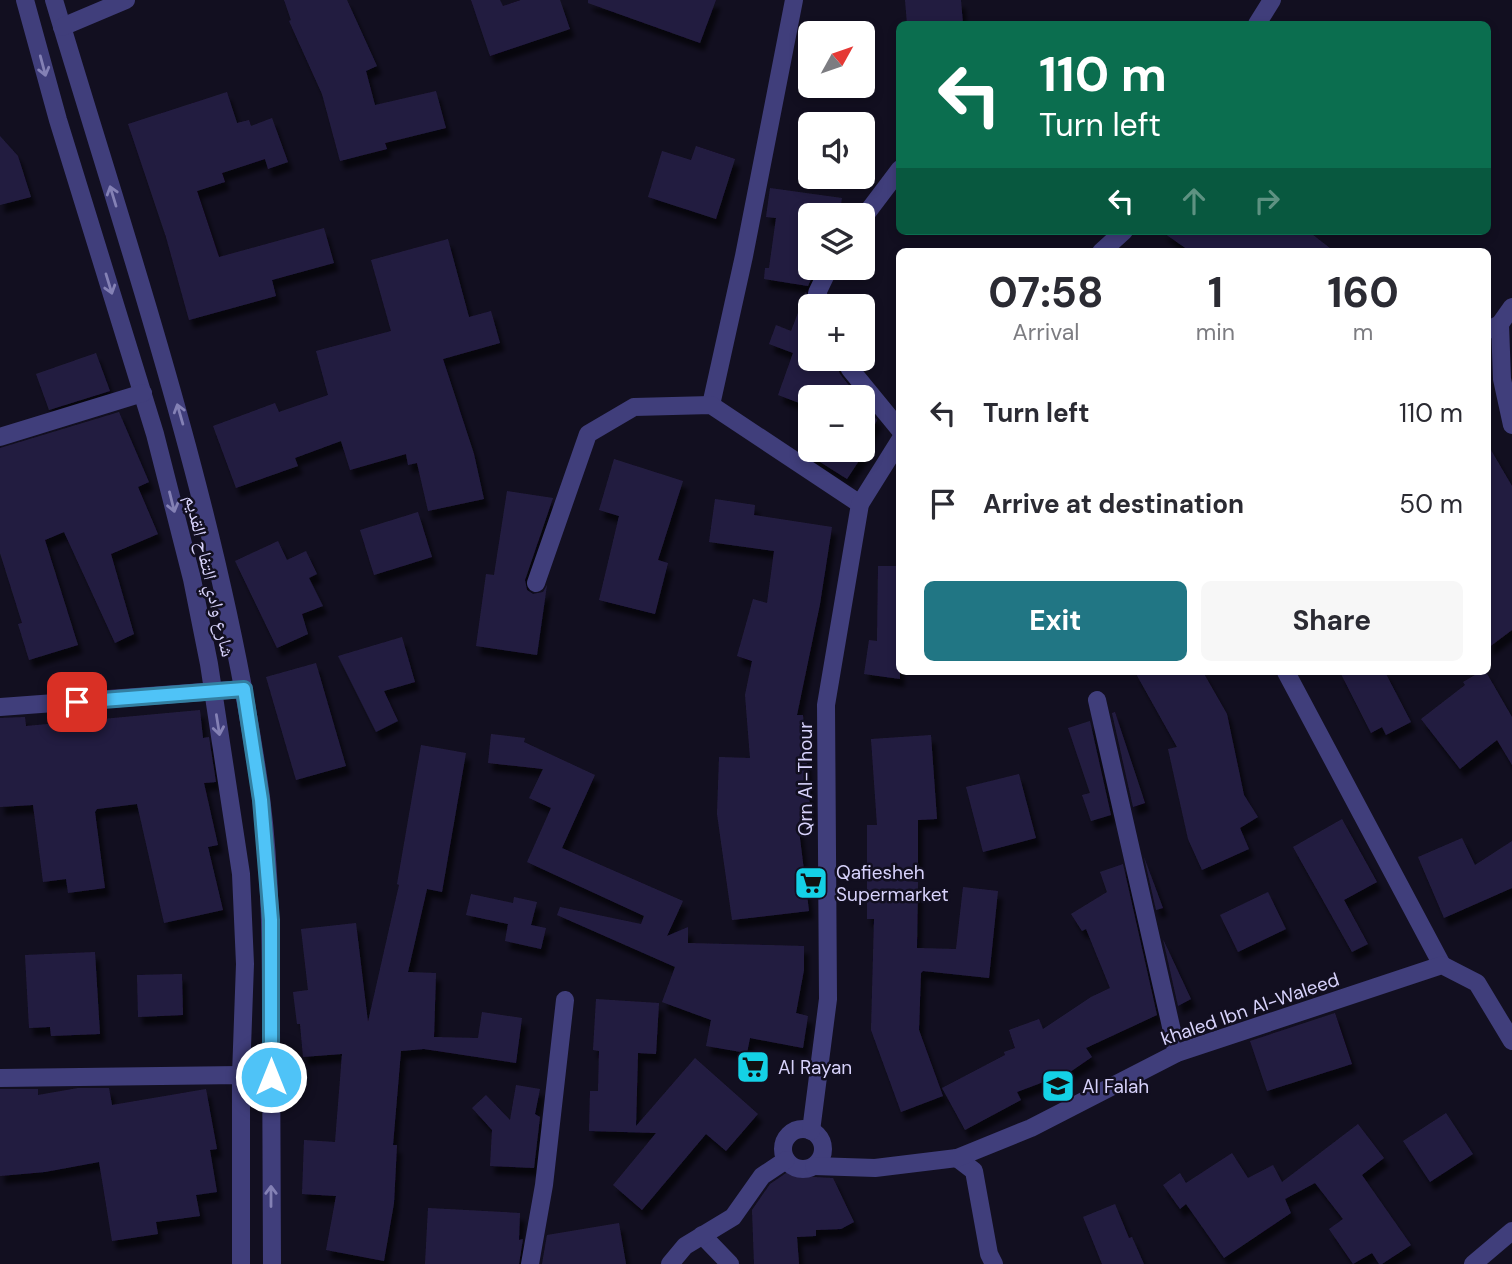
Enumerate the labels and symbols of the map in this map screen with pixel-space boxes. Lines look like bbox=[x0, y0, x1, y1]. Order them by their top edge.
north arrow bbox=[798, 21, 875, 98]
one-way arrow bbox=[38, 55, 51, 77]
one-way arrow bbox=[106, 186, 119, 208]
one-way arrow bbox=[103, 272, 116, 294]
one-way arrow bbox=[173, 403, 186, 426]
one-way arrow bbox=[166, 490, 179, 513]
street label: شارع وادي التفاح القديم bbox=[176, 493, 241, 660]
pin bbox=[47, 672, 107, 732]
one-way arrow bbox=[212, 713, 225, 736]
street label: Qrn Al-Thour bbox=[793, 722, 818, 836]
place label: Qafiesheh Supermarket bbox=[836, 860, 949, 907]
supermarket icon: Qafiesheh Supermarket bbox=[792, 864, 830, 902]
street label: khaled Ibn Al-Waleed bbox=[1157, 967, 1343, 1051]
position arrow bbox=[234, 1040, 308, 1114]
supermarket icon: Al Rayan bbox=[734, 1048, 772, 1086]
place label: Al Rayan bbox=[778, 1055, 852, 1080]
school or university icon: Al Falah bbox=[1039, 1067, 1077, 1105]
place label: Al Falah bbox=[1082, 1074, 1149, 1099]
one-way arrow bbox=[264, 1185, 278, 1208]

